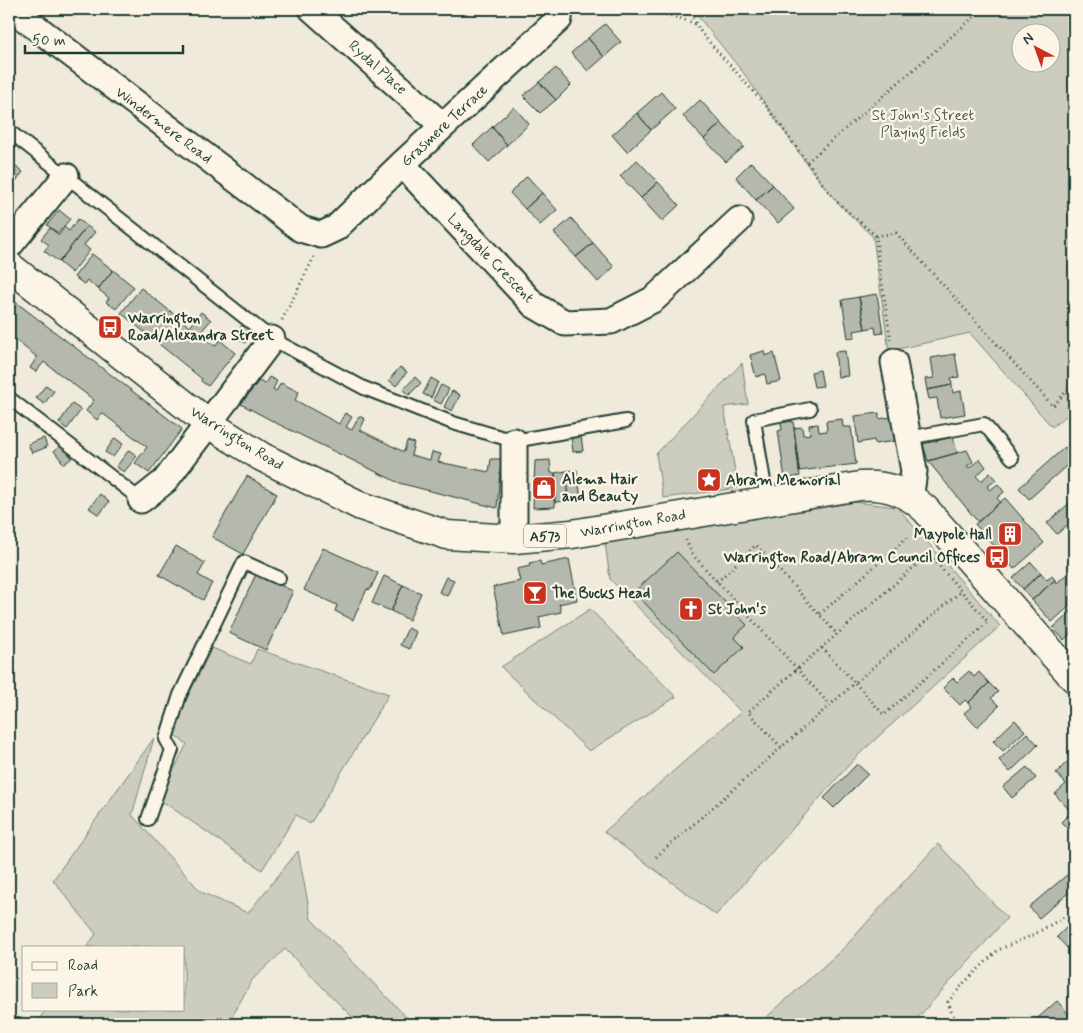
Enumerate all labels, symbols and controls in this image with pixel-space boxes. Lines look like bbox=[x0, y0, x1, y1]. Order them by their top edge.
scale bar bbox=[25, 22, 182, 54]
north arrow bbox=[1010, 22, 1060, 72]
text: N bbox=[1019, 29, 1038, 49]
text: 50 m bbox=[32, 31, 66, 51]
street label: Rydal Place bbox=[344, 36, 411, 100]
street label: Grasmere Terrace bbox=[397, 80, 493, 171]
street label: Windermere Road bbox=[111, 83, 216, 169]
park label: St John's Street Playing Fields bbox=[872, 106, 975, 144]
street label: Langdale Crescent bbox=[442, 210, 538, 309]
place label: Warrington Road/Alexandra Street bbox=[127, 309, 275, 346]
bus stop icon: Warrington Road/Alexandra Street bbox=[97, 314, 123, 340]
street label: Warrington Road bbox=[185, 402, 287, 476]
place icon: Abram Memorial bbox=[696, 467, 722, 493]
place label: Alema Hair and Beauty bbox=[562, 470, 639, 507]
place label: Abram Memorial bbox=[726, 471, 841, 491]
shop icon: Alema Hair and Beauty bbox=[531, 475, 557, 501]
street label: Warrington Road bbox=[579, 505, 688, 544]
building icon: Maypole Hall bbox=[997, 521, 1023, 547]
road number: A573 bbox=[524, 524, 566, 548]
place label: Maypole Hall bbox=[914, 525, 992, 545]
bus stop icon: Warrington Road/Abram Council Offices bbox=[984, 544, 1010, 570]
place label: Warrington Road/Abram Council Offices bbox=[723, 547, 980, 570]
bar icon: The Bucks Head bbox=[522, 580, 548, 606]
place label: The Bucks Head bbox=[552, 584, 651, 604]
church icon: St John's bbox=[678, 596, 704, 622]
place label: St John's bbox=[708, 600, 766, 620]
legend bbox=[22, 946, 185, 1010]
text: Road bbox=[68, 956, 98, 976]
text: Park bbox=[68, 982, 98, 1002]

